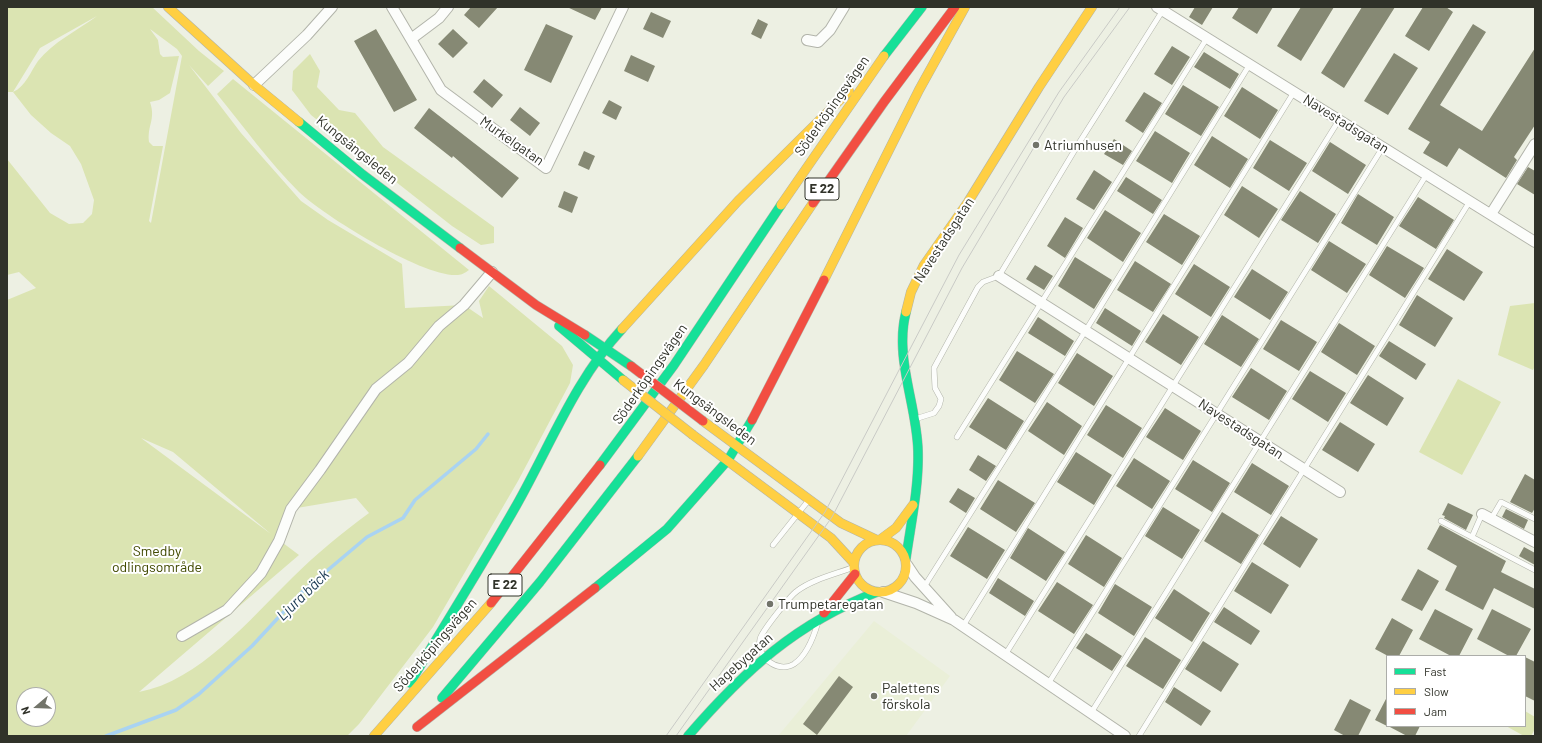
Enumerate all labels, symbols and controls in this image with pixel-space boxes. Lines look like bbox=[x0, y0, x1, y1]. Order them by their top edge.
street label: Söderköpingsvägen bbox=[791, 53, 873, 159]
street label: Navestadsgatan bbox=[1300, 91, 1392, 157]
street label: Kungsängsleden bbox=[313, 112, 401, 188]
street label: Murkelgatan bbox=[477, 113, 547, 169]
place label: Atriumhusen bbox=[1044, 137, 1122, 153]
marker: Atriumhusen bbox=[1031, 140, 1041, 150]
road number: E 22 bbox=[805, 178, 839, 200]
street label: Navestadsgatan bbox=[910, 194, 978, 286]
street label: Söderköpingsvägen bbox=[609, 321, 691, 427]
street label: Kungsängsleden bbox=[670, 375, 760, 449]
street label: Navestadsgatan bbox=[1195, 395, 1287, 463]
park label: Smedby odlingsområde bbox=[112, 543, 202, 576]
water label: Ljura bäck bbox=[273, 566, 333, 624]
road number: E 22 bbox=[488, 574, 522, 596]
street label: Söderköpingsvägen bbox=[390, 595, 480, 695]
place label: Trumpetaregatan bbox=[778, 596, 884, 612]
marker: Trumpetaregatan bbox=[765, 599, 775, 609]
street label: Hagebygatan bbox=[706, 629, 776, 695]
legend bbox=[1386, 655, 1526, 727]
text: Fast bbox=[1424, 664, 1447, 678]
place label: Palettens förskola bbox=[882, 680, 940, 712]
text: Slow bbox=[1424, 684, 1449, 698]
north arrow bbox=[16, 687, 56, 727]
marker: Palettens förskola bbox=[869, 691, 879, 701]
text: Jam bbox=[1424, 704, 1447, 718]
text: N bbox=[18, 705, 32, 716]

